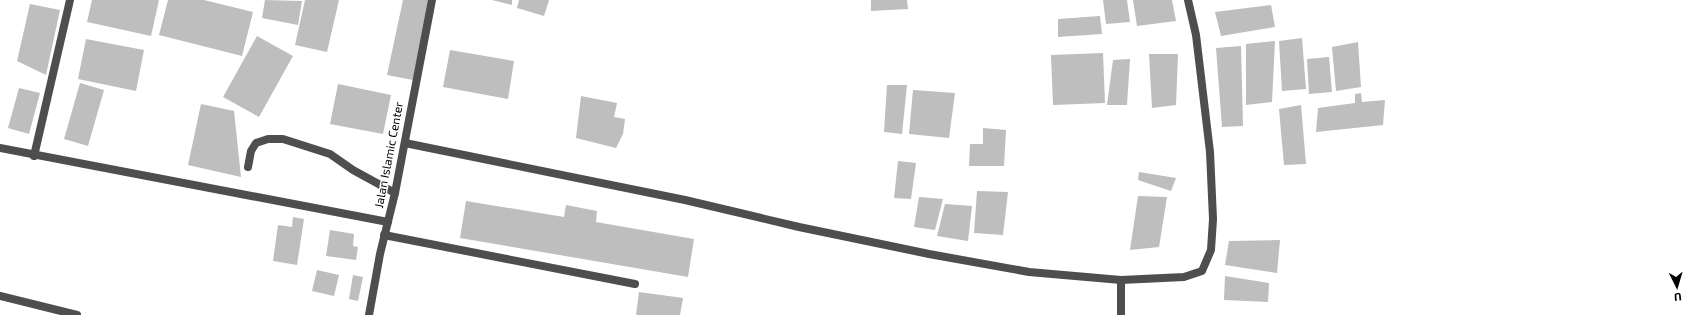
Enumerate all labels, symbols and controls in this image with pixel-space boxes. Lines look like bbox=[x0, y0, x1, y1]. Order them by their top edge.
street label: Jalan Islamic Center bbox=[371, 100, 405, 209]
north arrow bbox=[1657, 267, 1697, 307]
text: U bbox=[1674, 291, 1682, 304]

